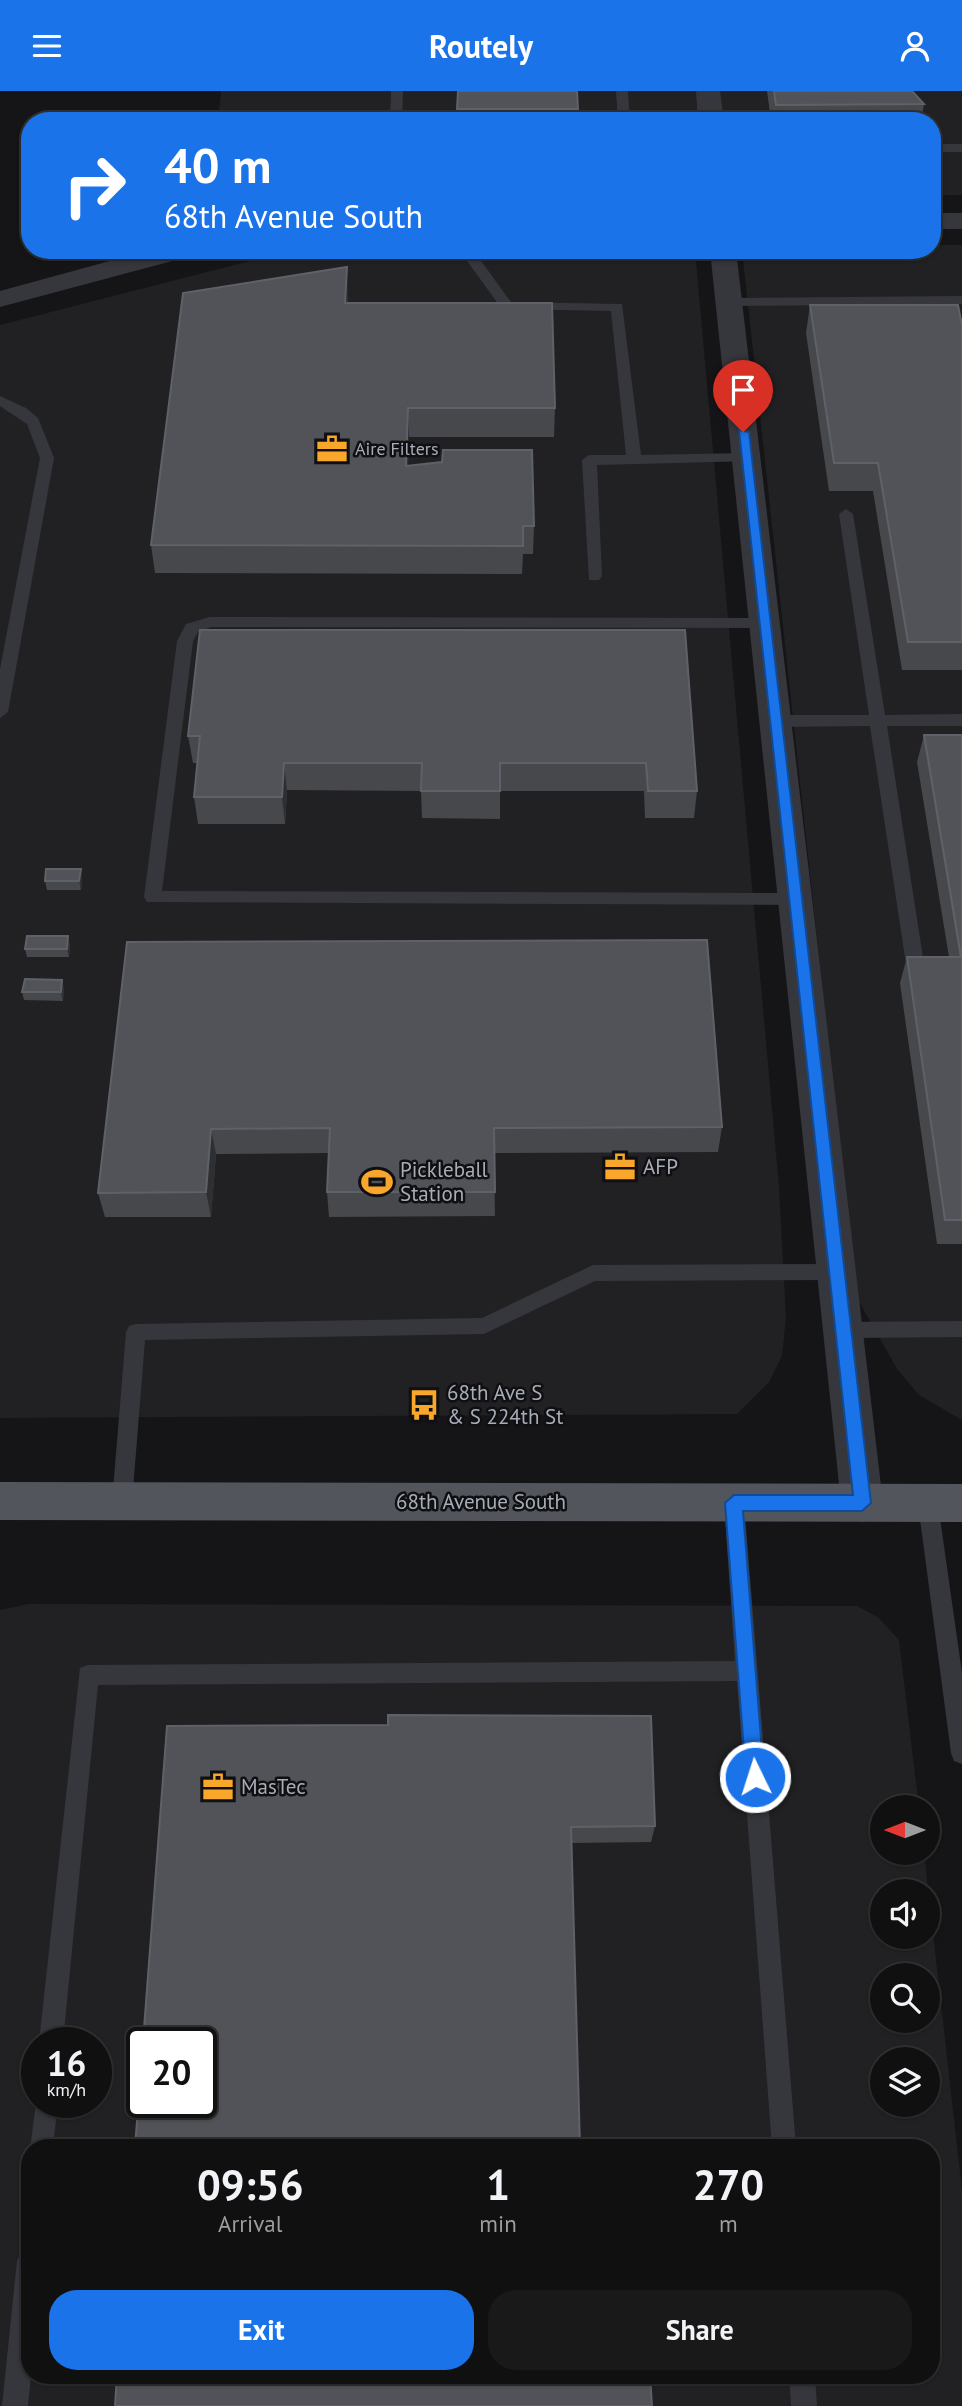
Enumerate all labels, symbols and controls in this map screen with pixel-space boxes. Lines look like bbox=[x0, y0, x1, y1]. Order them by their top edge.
text: Routely bbox=[429, 25, 533, 67]
icon: menu bbox=[28, 27, 66, 65]
icon: person bbox=[896, 27, 934, 65]
text: 40 m bbox=[164, 133, 271, 197]
icon: right bbox=[49, 140, 140, 231]
text: 68th Avenue South bbox=[164, 195, 423, 237]
pin bbox=[713, 360, 773, 432]
icon: arrive bbox=[724, 371, 762, 409]
office icon: Aire Filters bbox=[315, 432, 349, 466]
place label: Aire Filters bbox=[355, 437, 439, 460]
office icon: AFP bbox=[603, 1150, 637, 1184]
place label: AFP bbox=[643, 1153, 678, 1180]
place label: Pickleball Station bbox=[400, 1156, 488, 1207]
sports icon: Pickleball Station bbox=[360, 1165, 394, 1199]
place label: 68th Ave S & S 224th St bbox=[447, 1379, 563, 1430]
bus stop icon: 68th Ave S & S 224th St bbox=[407, 1388, 441, 1422]
street label: 68th Avenue South bbox=[396, 1488, 566, 1515]
position arrow bbox=[718, 1740, 792, 1814]
office icon: MasTec bbox=[201, 1770, 235, 1804]
place label: MasTec bbox=[241, 1773, 306, 1800]
north arrow bbox=[870, 1795, 940, 1865]
map controls bbox=[870, 1795, 940, 2117]
button: sound bbox=[870, 1879, 940, 1949]
button: search bbox=[870, 1963, 940, 2033]
speed limit sign: 20 bbox=[126, 2027, 217, 2118]
text: 16 bbox=[47, 2040, 86, 2086]
button: layers bbox=[870, 2047, 940, 2117]
text: km/h bbox=[47, 2078, 86, 2101]
text: 09:56 bbox=[197, 2157, 303, 2212]
text: 1 bbox=[486, 2157, 510, 2212]
text: 270 bbox=[693, 2157, 764, 2212]
text: Arrival bbox=[218, 2209, 282, 2238]
text: min bbox=[479, 2209, 517, 2238]
text: m bbox=[719, 2209, 738, 2238]
button: Exit bbox=[49, 2290, 474, 2370]
button: Share bbox=[488, 2290, 912, 2370]

